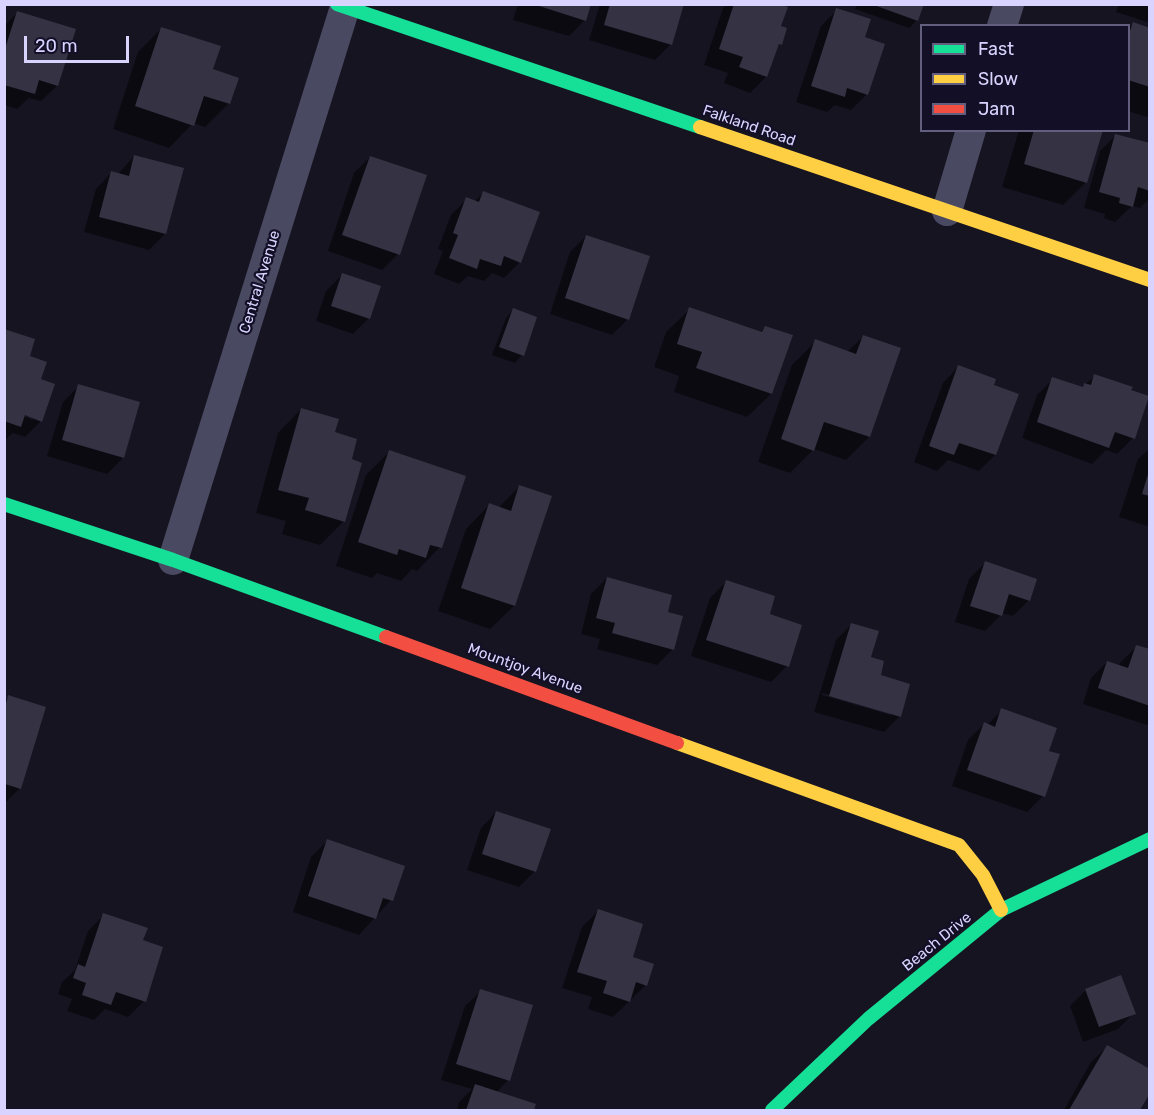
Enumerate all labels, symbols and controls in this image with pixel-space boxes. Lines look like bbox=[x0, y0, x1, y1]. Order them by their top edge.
scale bar bbox=[27, 24, 132, 62]
legend bbox=[920, 24, 1130, 132]
text: 20 m bbox=[35, 35, 77, 57]
text: Fast bbox=[978, 38, 1014, 60]
text: Slow bbox=[978, 68, 1018, 90]
text: Jam bbox=[978, 98, 1015, 120]
street label: Falkland Road bbox=[700, 102, 798, 150]
street label: Central Avenue bbox=[236, 228, 284, 336]
street label: Mountjoy Avenue bbox=[465, 640, 585, 698]
street label: Beach Drive bbox=[899, 909, 975, 975]

